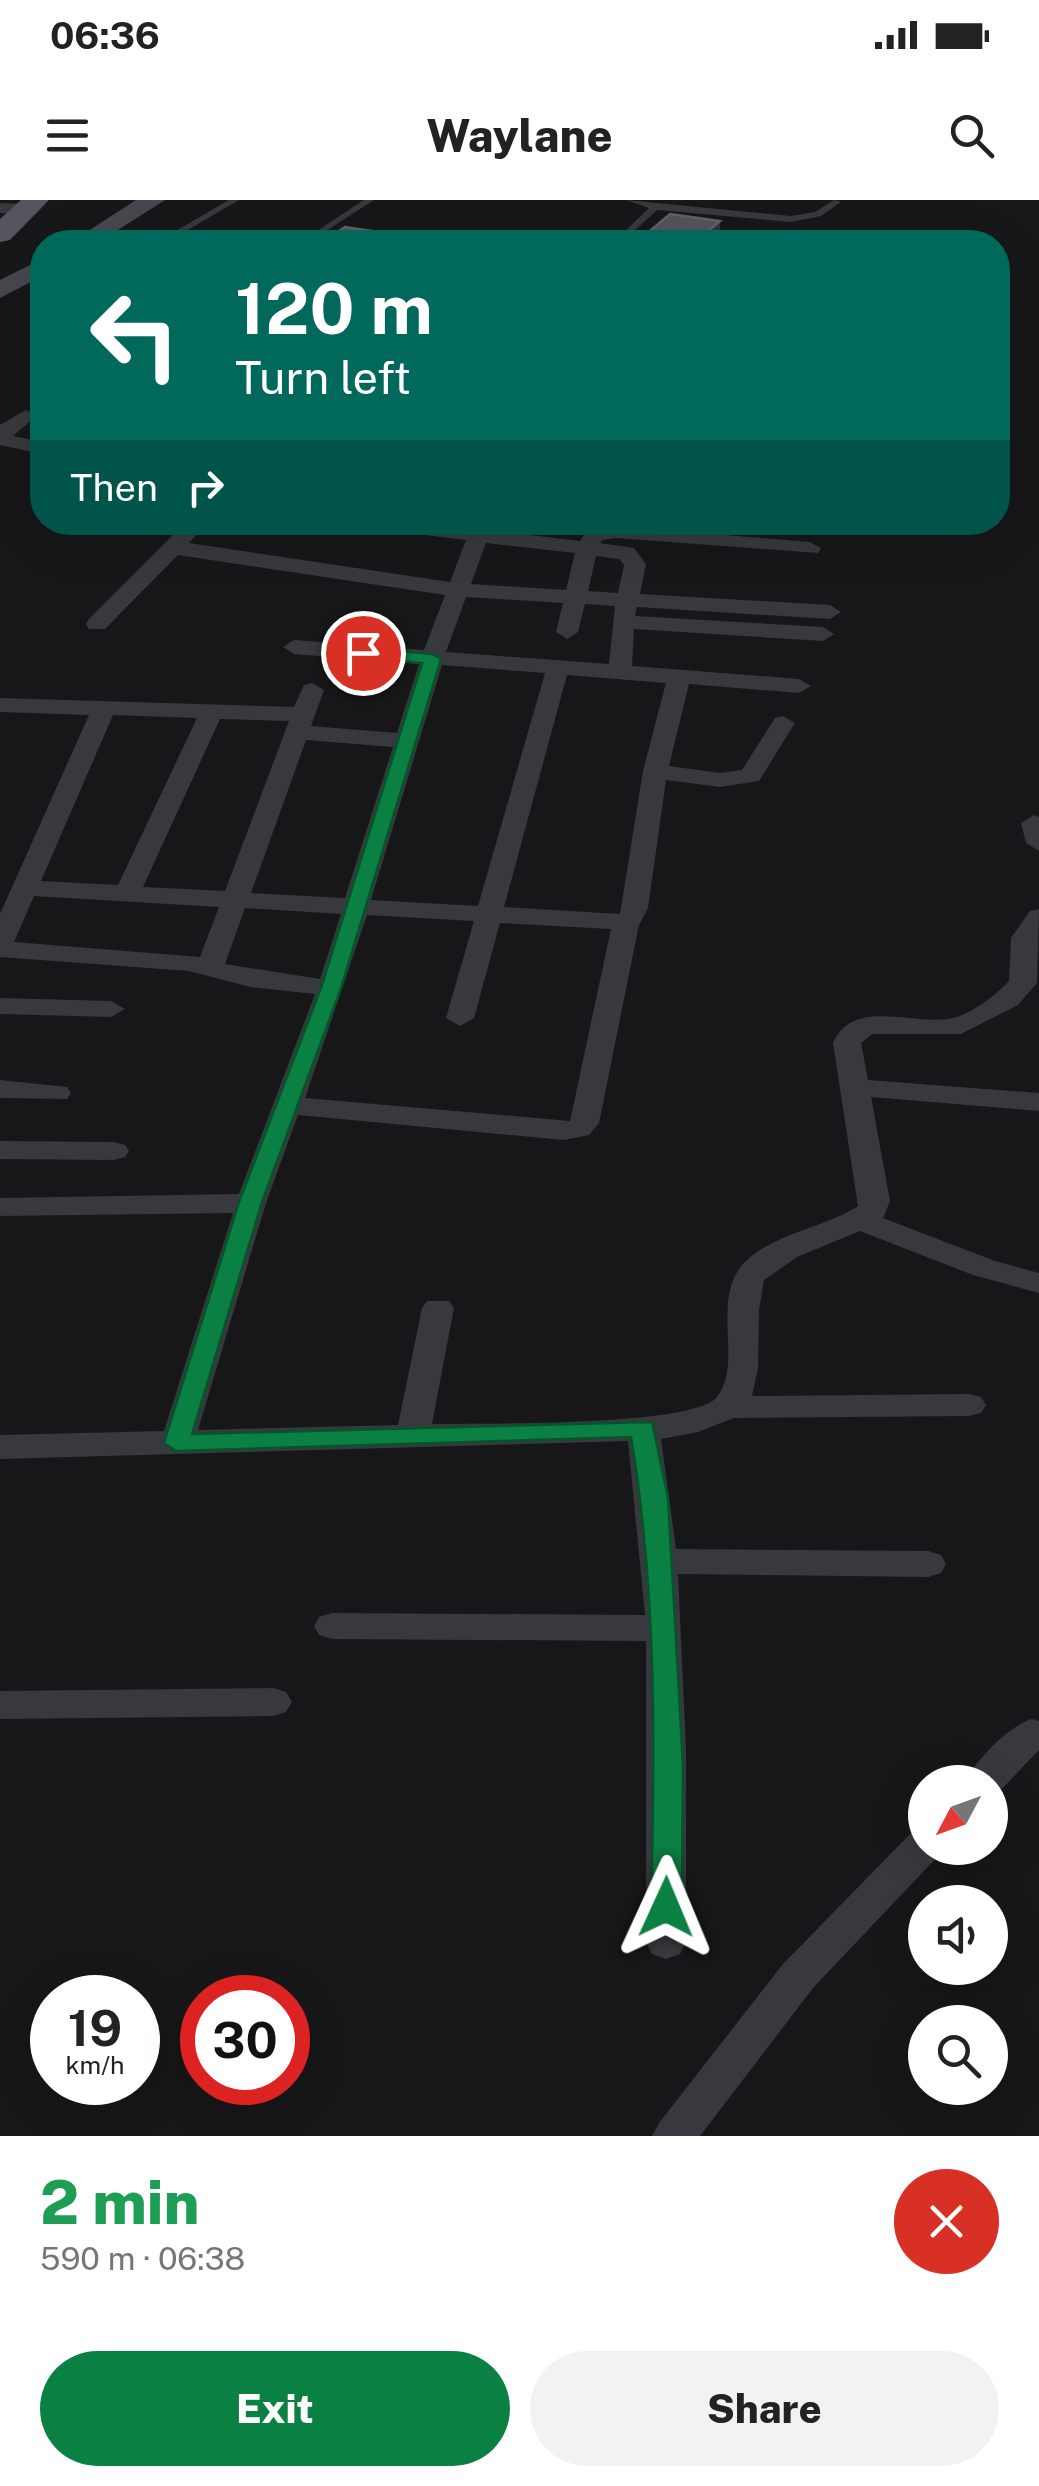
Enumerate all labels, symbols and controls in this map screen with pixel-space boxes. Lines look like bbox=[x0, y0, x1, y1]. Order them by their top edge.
text: 06:36 bbox=[50, 13, 160, 58]
icon: menu bbox=[40, 108, 95, 163]
icon: search bbox=[944, 108, 999, 163]
text: Waylane bbox=[426, 109, 613, 162]
text: 120 m bbox=[235, 267, 433, 350]
icon: left bbox=[70, 270, 200, 400]
text: Turn left bbox=[235, 351, 411, 404]
icon: right bbox=[178, 460, 233, 515]
text: Then bbox=[70, 465, 158, 510]
pin bbox=[321, 611, 406, 696]
icon: arrive bbox=[336, 626, 391, 681]
north arrow bbox=[908, 1765, 1008, 1865]
map controls bbox=[908, 1765, 1008, 2105]
position arrow bbox=[614, 1855, 718, 1959]
button: sound bbox=[908, 1885, 1008, 1985]
speed limit sign: 30 bbox=[180, 1975, 310, 2105]
text: 19 bbox=[68, 1998, 122, 2057]
button: search bbox=[908, 2005, 1008, 2105]
text: km/h bbox=[66, 2050, 124, 2080]
text: 2 min bbox=[40, 2167, 199, 2238]
button: close bbox=[894, 2169, 999, 2274]
text: 590 m · 06:38 bbox=[40, 2240, 245, 2277]
button: Exit bbox=[40, 2351, 510, 2466]
button: Share bbox=[530, 2351, 999, 2466]

